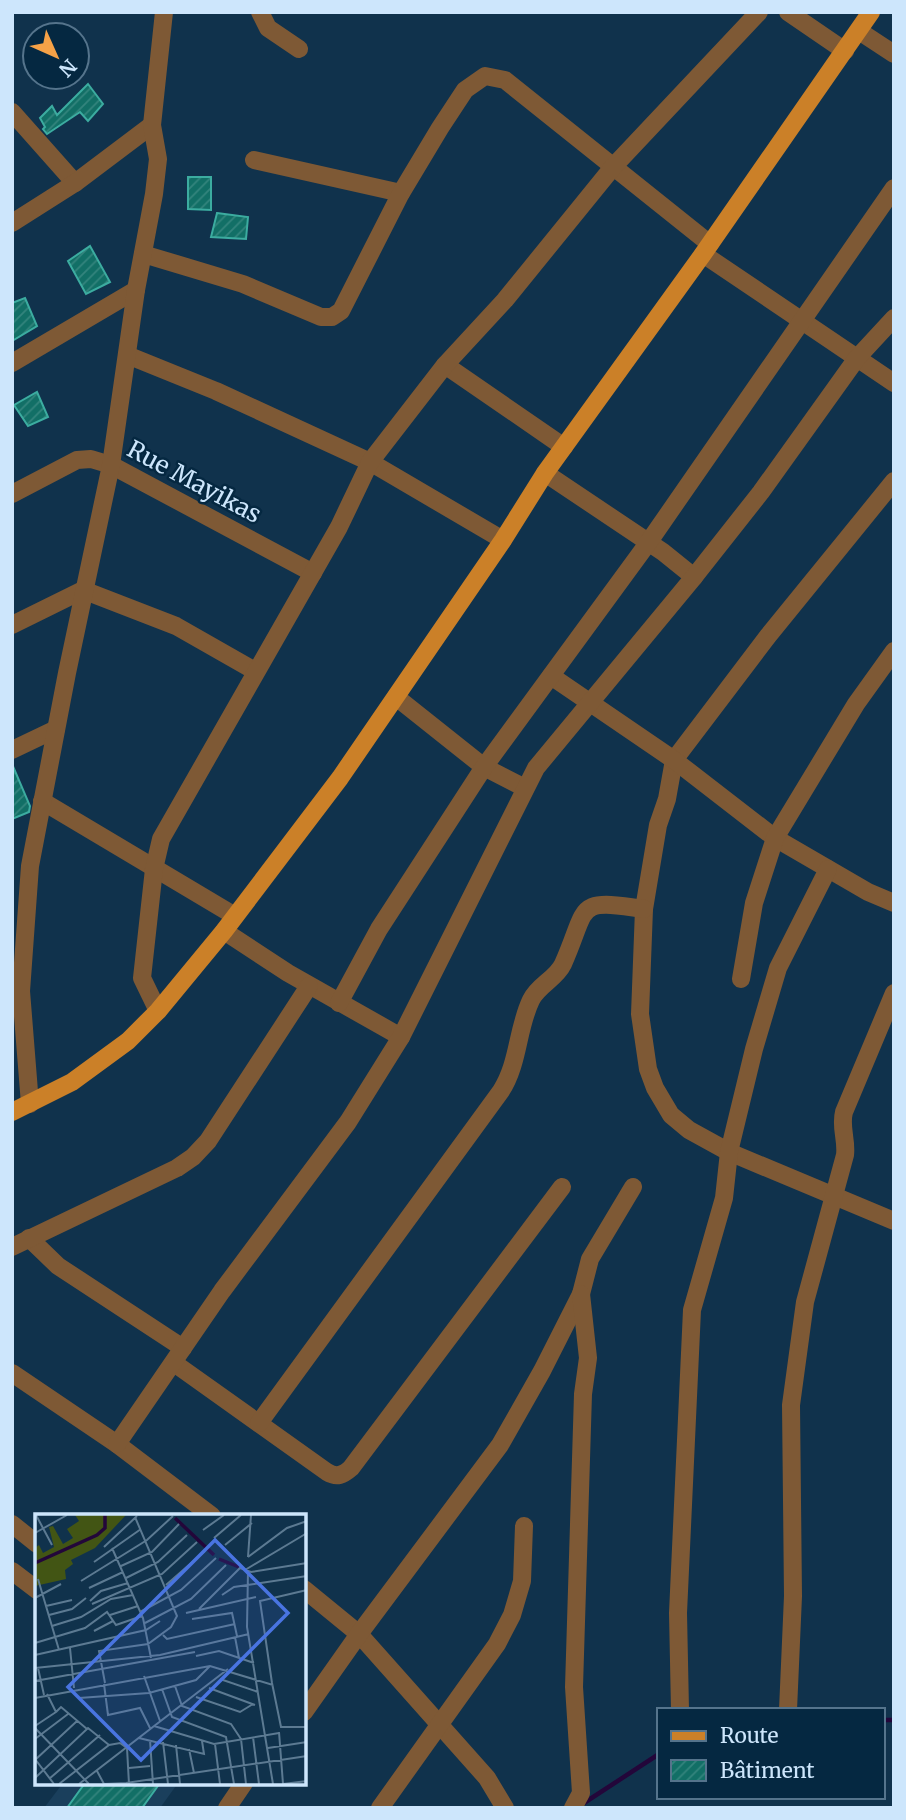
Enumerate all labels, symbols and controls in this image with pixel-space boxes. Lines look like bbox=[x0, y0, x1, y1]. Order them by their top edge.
north arrow bbox=[21, 21, 91, 91]
text: N bbox=[54, 54, 82, 82]
street label: Rue Mayikas bbox=[122, 433, 267, 530]
inset map bbox=[35, 1514, 306, 1785]
legend bbox=[657, 1708, 885, 1799]
text: Route bbox=[720, 1722, 778, 1749]
text: Bâtiment bbox=[720, 1757, 814, 1784]

